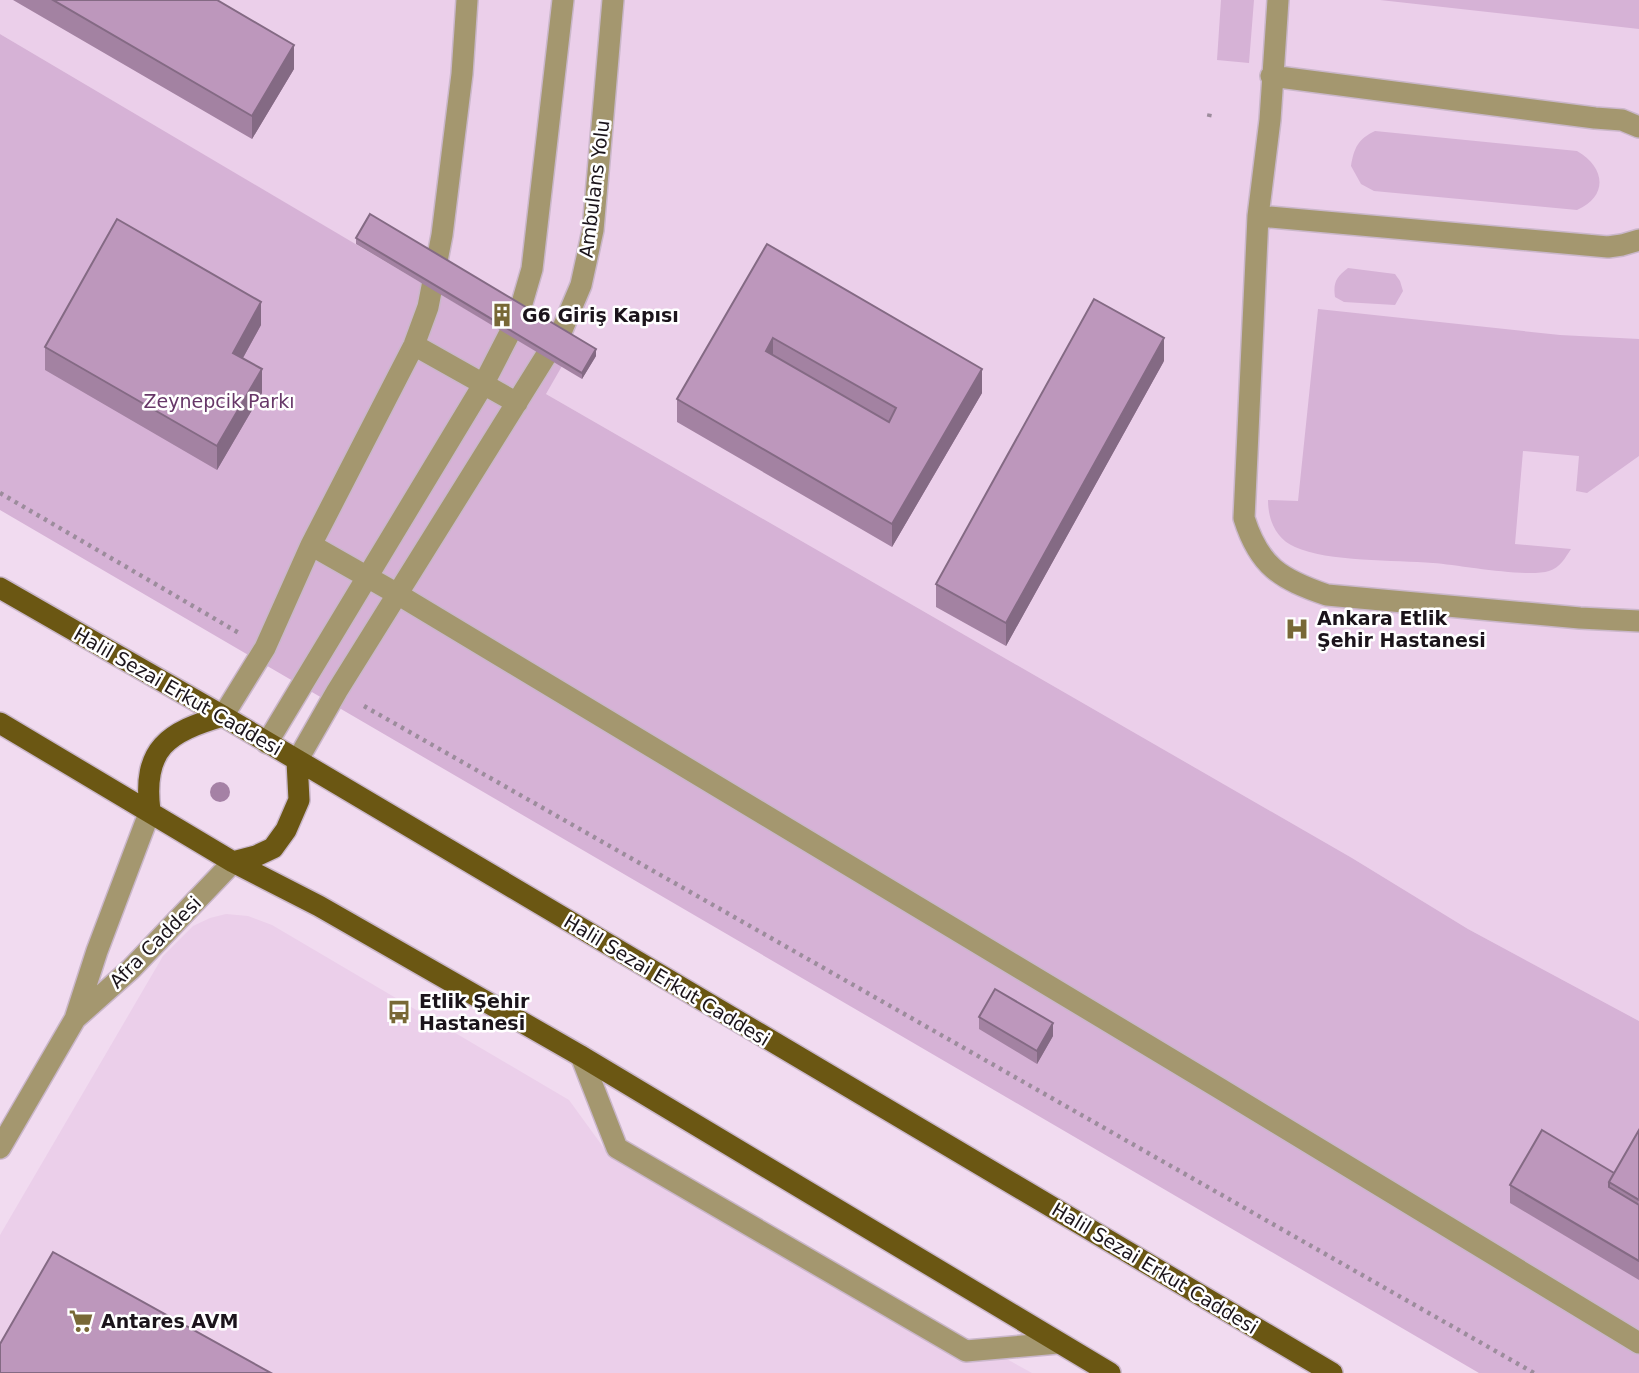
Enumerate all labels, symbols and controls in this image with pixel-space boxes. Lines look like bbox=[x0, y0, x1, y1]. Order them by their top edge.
street label: Ambulans Yolu bbox=[575, 119, 613, 259]
building icon: G6 Giriş Kapısı bbox=[488, 301, 516, 329]
place label: G6 Giriş Kapısı bbox=[522, 304, 679, 326]
park label: Zeynepcik Parkı bbox=[144, 390, 294, 412]
place label: Ankara Etlik Şehir Hastanesi bbox=[1317, 607, 1486, 651]
hospital icon: Ankara Etlik Şehir Hastanesi bbox=[1283, 615, 1311, 643]
street label: Halil Sezai Erkut Caddesi bbox=[70, 622, 286, 760]
street label: Afra Caddesi bbox=[105, 892, 205, 992]
street label: Halil Sezai Erkut Caddesi bbox=[560, 910, 774, 1050]
place label: Etlik Şehir Hastanesi bbox=[419, 990, 530, 1034]
bus stop icon: Etlik Şehir Hastanesi bbox=[385, 998, 413, 1026]
street label: Halil Sezai Erkut Caddesi bbox=[1048, 1198, 1262, 1338]
supermarket icon: Antares AVM bbox=[67, 1307, 95, 1335]
place label: Antares AVM bbox=[101, 1310, 238, 1332]

